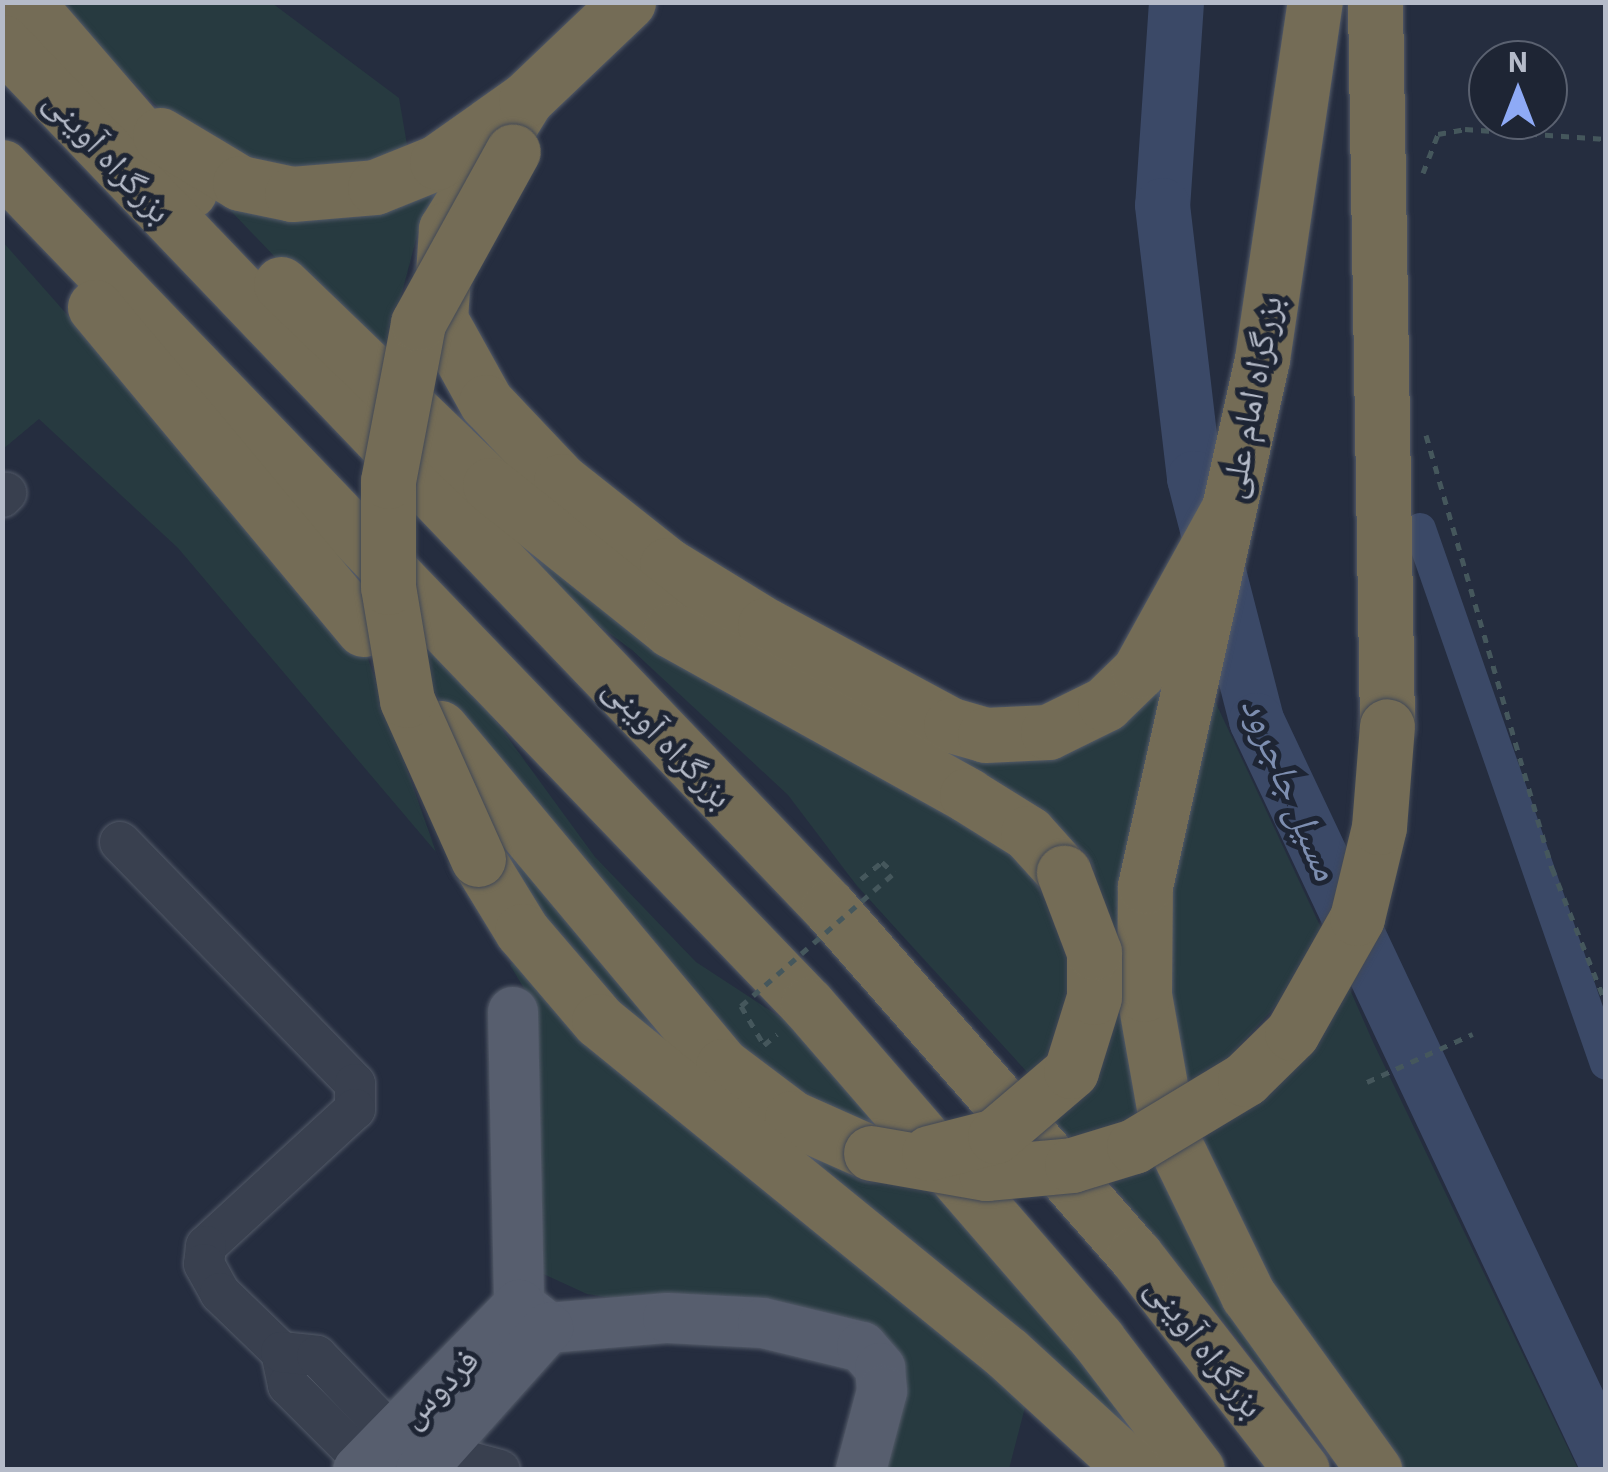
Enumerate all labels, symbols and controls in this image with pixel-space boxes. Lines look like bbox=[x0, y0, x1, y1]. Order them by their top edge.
north arrow bbox=[1468, 40, 1568, 140]
text: N bbox=[1508, 43, 1528, 80]
street label: بزرگراه آوینی bbox=[36, 79, 182, 231]
street label: بزرگراه امام علی bbox=[1210, 292, 1290, 502]
street label: بزرگراه آوینی bbox=[596, 666, 742, 816]
water label: مسیل جاجرود bbox=[1233, 690, 1351, 886]
street label: بزرگراه آوینی bbox=[1138, 1267, 1274, 1425]
street label: فردوس bbox=[390, 1339, 486, 1435]

